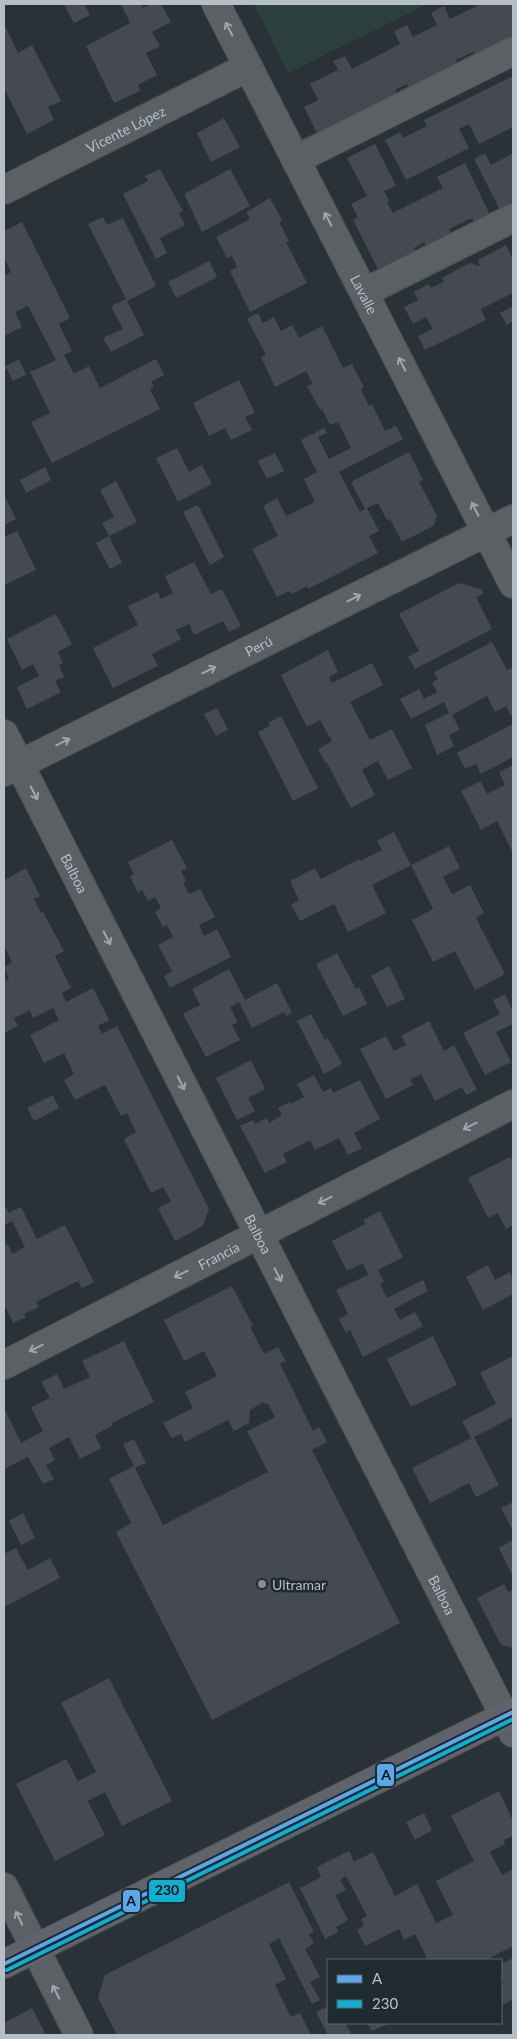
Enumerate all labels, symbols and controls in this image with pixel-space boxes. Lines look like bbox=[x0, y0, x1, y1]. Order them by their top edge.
one-way arrow bbox=[224, 21, 234, 36]
street label: Vicente López bbox=[83, 102, 168, 156]
one-way arrow bbox=[323, 212, 333, 227]
street label: Lavalle bbox=[347, 272, 382, 317]
one-way arrow bbox=[397, 357, 406, 372]
one-way arrow bbox=[470, 502, 479, 517]
one-way arrow bbox=[346, 593, 361, 602]
street label: Perú bbox=[242, 632, 275, 660]
one-way arrow bbox=[201, 665, 216, 675]
one-way arrow bbox=[55, 737, 70, 746]
one-way arrow bbox=[30, 785, 39, 800]
street label: Balboa bbox=[58, 850, 92, 896]
one-way arrow bbox=[103, 930, 112, 945]
one-way arrow bbox=[177, 1075, 186, 1090]
one-way arrow bbox=[463, 1122, 478, 1131]
one-way arrow bbox=[318, 1195, 333, 1205]
street label: Balboa bbox=[242, 1211, 276, 1256]
street label: Francia bbox=[195, 1237, 242, 1273]
one-way arrow bbox=[273, 1267, 283, 1282]
one-way arrow bbox=[174, 1270, 189, 1279]
one-way arrow bbox=[29, 1344, 44, 1353]
street label: Balboa bbox=[425, 1572, 460, 1617]
place label: Ultramar bbox=[272, 1576, 326, 1593]
marker: Ultramar bbox=[256, 1578, 268, 1590]
line badge: A bbox=[376, 1763, 395, 1787]
text: A bbox=[380, 1766, 391, 1783]
line badge: 230 bbox=[148, 1879, 186, 1903]
text: 230 bbox=[155, 1881, 179, 1898]
line badge: A bbox=[122, 1889, 141, 1913]
text: A bbox=[125, 1892, 136, 1909]
one-way arrow bbox=[14, 1911, 23, 1926]
legend bbox=[327, 1959, 502, 2024]
text: A bbox=[372, 1969, 383, 1987]
one-way arrow bbox=[51, 1985, 60, 2000]
text: 230 bbox=[372, 1994, 398, 2012]

